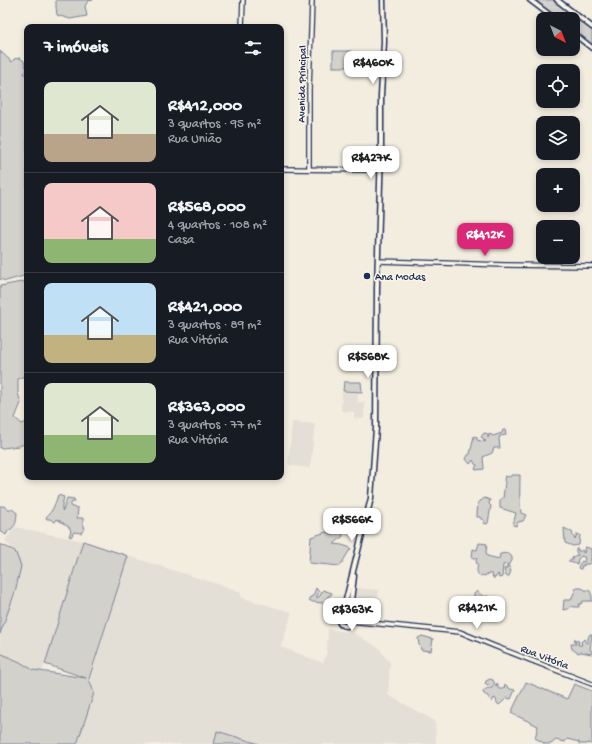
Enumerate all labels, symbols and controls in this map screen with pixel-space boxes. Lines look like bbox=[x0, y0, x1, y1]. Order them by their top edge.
north arrow bbox=[536, 12, 580, 56]
map controls bbox=[536, 12, 580, 264]
icon: filters bbox=[242, 37, 264, 59]
text: 7 imóveis bbox=[44, 38, 108, 58]
street label: Avenida Principal bbox=[296, 45, 310, 123]
pin: R$460K bbox=[340, 51, 406, 85]
text: R$460K bbox=[353, 56, 393, 71]
button: locate bbox=[536, 64, 580, 108]
text: R$412,000 bbox=[168, 97, 242, 117]
icon: home bbox=[76, 98, 124, 146]
button: layers bbox=[536, 116, 580, 160]
text: 3 quartos · 95 m² bbox=[168, 117, 261, 132]
text: Rua União bbox=[168, 132, 222, 147]
pin: R$427K bbox=[338, 146, 404, 180]
text: R$427K bbox=[351, 151, 391, 166]
button: + bbox=[536, 168, 580, 212]
text: R$568,000 bbox=[168, 198, 246, 218]
icon: home bbox=[76, 199, 124, 247]
text: 4 quartos · 108 m² bbox=[168, 218, 267, 233]
button: − bbox=[536, 220, 580, 264]
pin: R$412K bbox=[452, 223, 518, 257]
text: R$412K bbox=[466, 228, 504, 243]
text: Casa bbox=[168, 233, 194, 248]
marker: Ana Modas bbox=[362, 271, 372, 281]
place label: Ana Modas bbox=[375, 272, 426, 284]
text: R$421,000 bbox=[168, 298, 242, 318]
icon: home bbox=[76, 299, 124, 347]
text: 3 quartos · 89 m² bbox=[168, 318, 262, 333]
text: Rua Vitória bbox=[168, 333, 228, 348]
pin: R$568K bbox=[335, 345, 401, 379]
text: R$568K bbox=[348, 350, 388, 365]
text: R$363,000 bbox=[168, 398, 245, 418]
icon: home bbox=[76, 399, 124, 447]
text: 3 quartos · 77 m² bbox=[168, 418, 262, 433]
text: Rua Vitória bbox=[168, 433, 228, 448]
pin: R$566K bbox=[319, 508, 385, 542]
text: R$566K bbox=[332, 513, 372, 528]
pin: R$421K bbox=[444, 596, 510, 630]
pin: R$363K bbox=[319, 598, 385, 632]
text: R$421K bbox=[458, 601, 496, 616]
text: R$363K bbox=[332, 603, 372, 618]
street label: Rua Vitória bbox=[518, 643, 571, 673]

